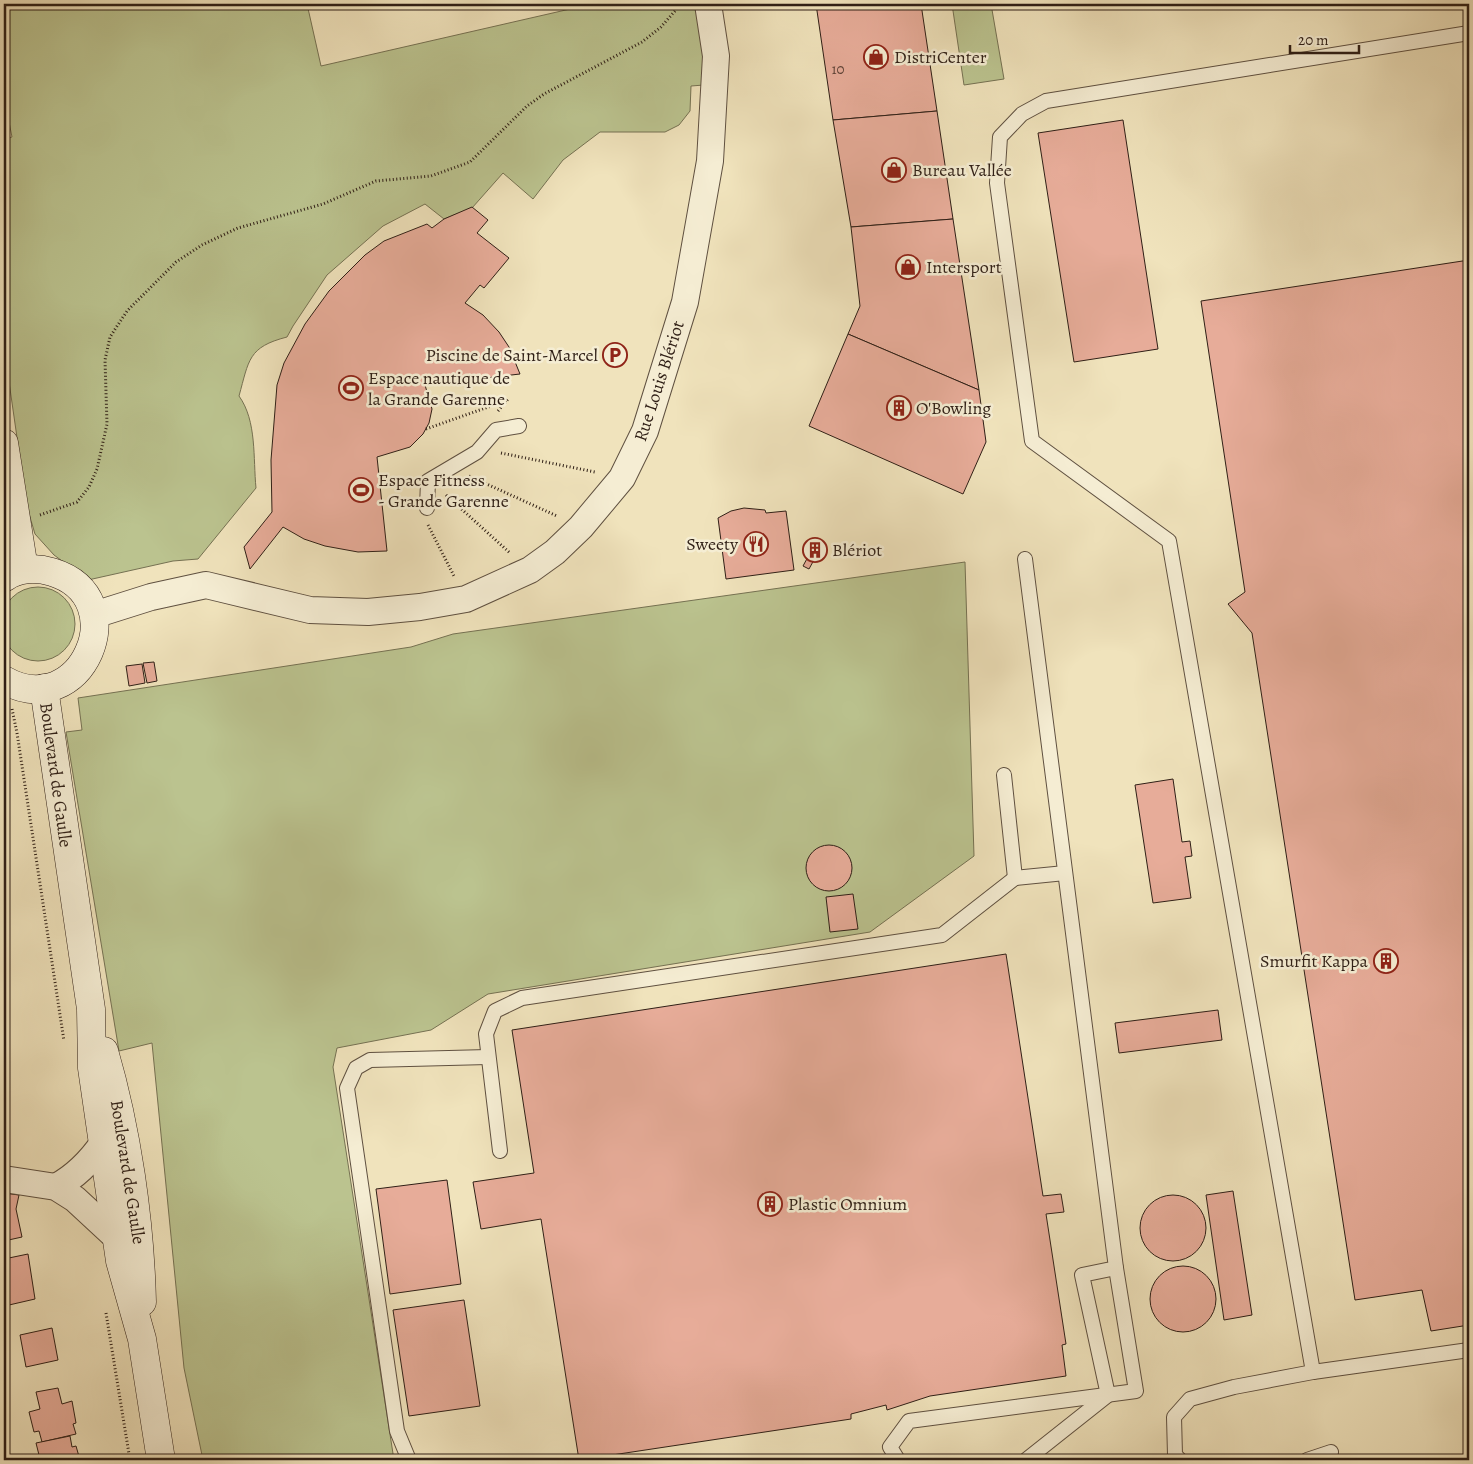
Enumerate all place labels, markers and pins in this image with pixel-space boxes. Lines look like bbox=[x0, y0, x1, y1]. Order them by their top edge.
shop icon: DistriCenter bbox=[863, 44, 889, 70]
place label: DistriCenter bbox=[894, 45, 987, 69]
shop icon: Bureau Vallée bbox=[881, 157, 907, 183]
place label: Bureau Vallée bbox=[912, 158, 1012, 182]
shop icon: Intersport bbox=[895, 254, 921, 280]
place label: Intersport bbox=[926, 255, 1002, 279]
parking icon: Piscine de Saint-Marcel bbox=[602, 342, 628, 368]
place label: Piscine de Saint-Marcel bbox=[426, 343, 599, 367]
place label: Espace nautique de la Grande Garenne bbox=[368, 366, 510, 411]
sports icon: Espace nautique de la Grande Garenne bbox=[338, 375, 364, 401]
building icon: O'Bowling bbox=[886, 395, 912, 421]
place label: O'Bowling bbox=[916, 396, 991, 420]
place label: Espace Fitness - Grande Garenne bbox=[378, 468, 509, 513]
sports icon: Espace Fitness - Grande Garenne bbox=[348, 477, 374, 503]
restaurant icon: Sweety bbox=[743, 531, 769, 557]
place label: Sweety bbox=[686, 532, 739, 556]
building icon: Blériot bbox=[802, 537, 828, 563]
place label: Blériot bbox=[832, 538, 882, 562]
building icon: Smurfit Kappa bbox=[1373, 948, 1399, 974]
place label: Smurfit Kappa bbox=[1260, 949, 1369, 973]
building icon: Plastic Omnium bbox=[757, 1191, 783, 1217]
place label: Plastic Omnium bbox=[788, 1192, 907, 1216]

